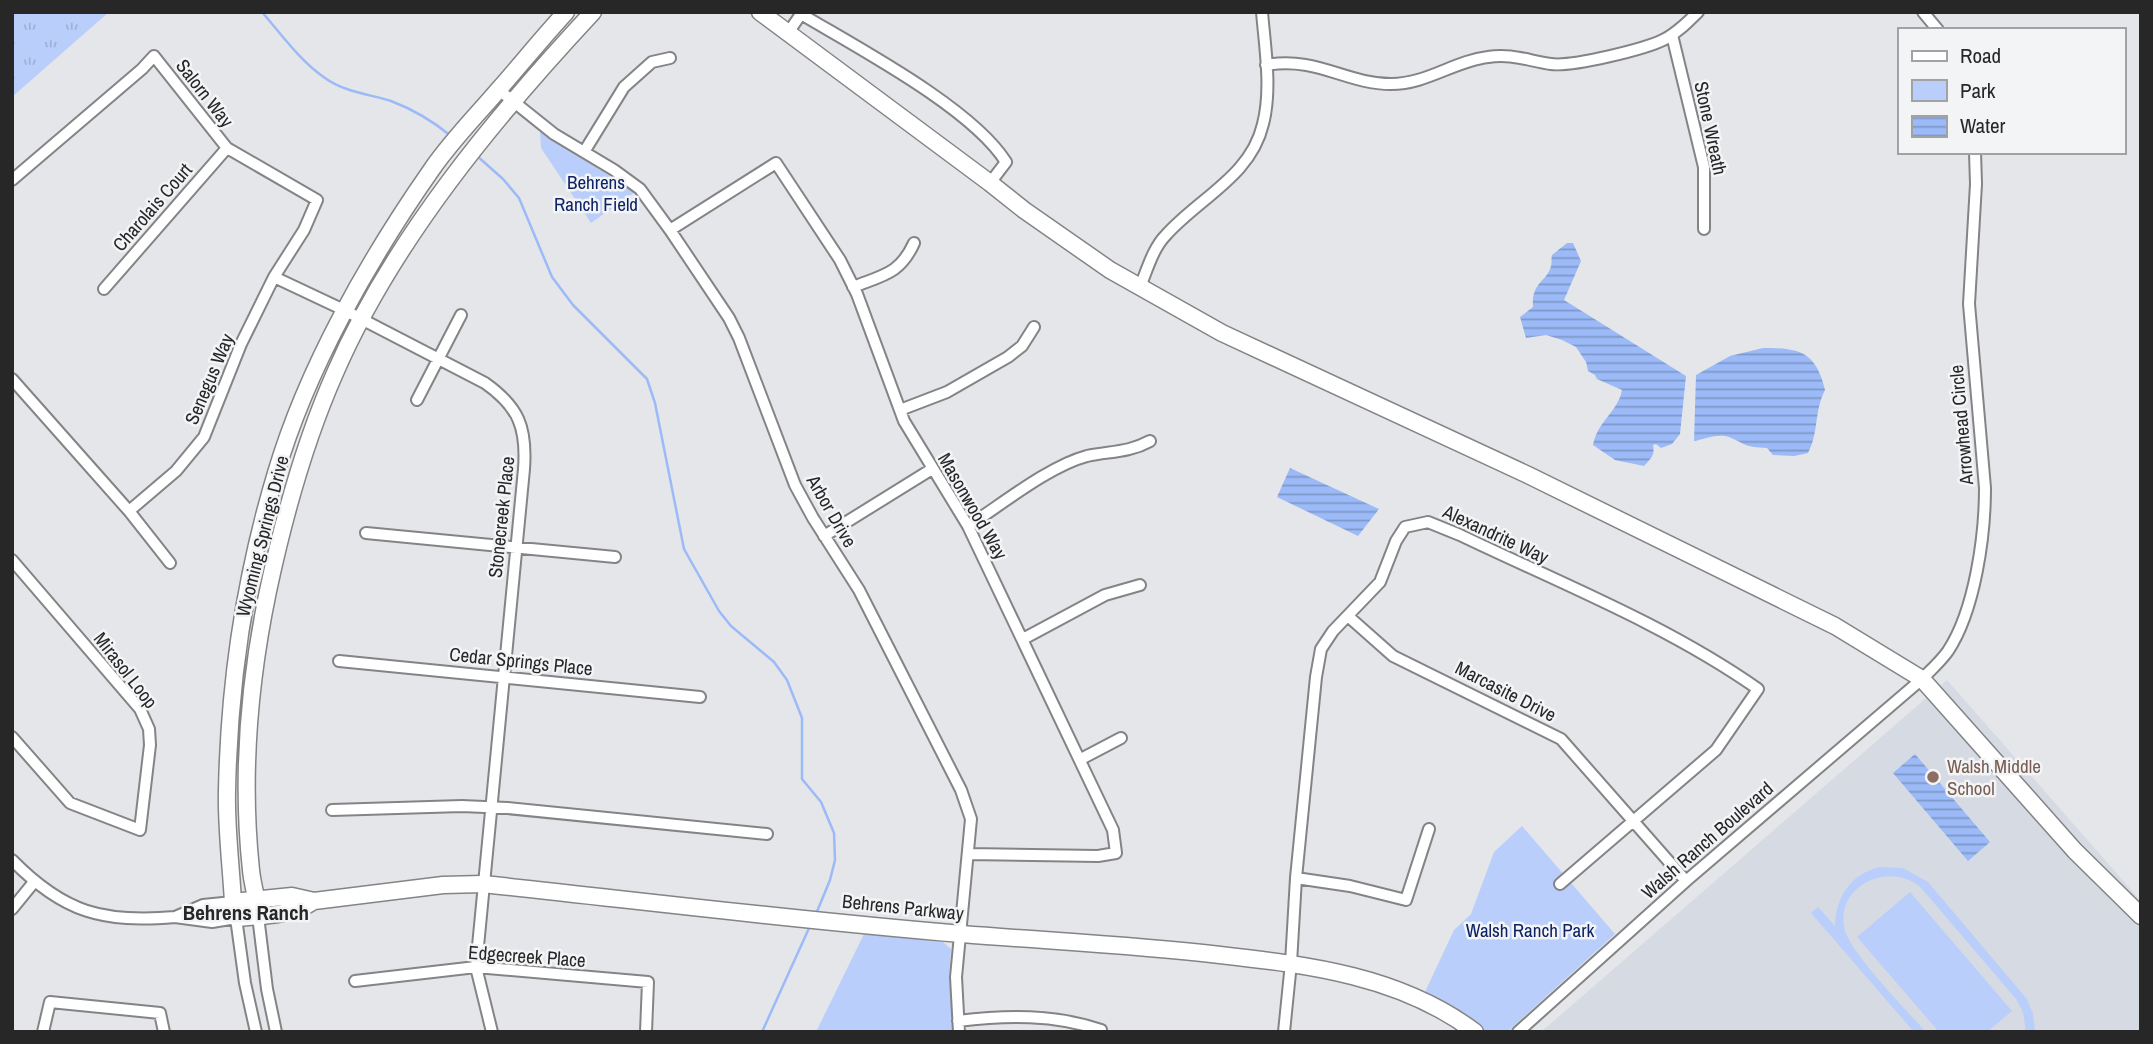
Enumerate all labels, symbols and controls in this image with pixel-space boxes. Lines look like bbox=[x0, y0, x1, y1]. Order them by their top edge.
legend bbox=[1898, 28, 2125, 154]
text: Road bbox=[1960, 41, 2001, 70]
street label: Salorn Way bbox=[170, 53, 240, 133]
text: Park bbox=[1960, 76, 1996, 105]
street label: Stone Wreath bbox=[1688, 79, 1734, 177]
text: Water bbox=[1960, 111, 2006, 140]
street label: Charolais Court bbox=[106, 157, 198, 257]
park label: Behrens Ranch Field bbox=[554, 169, 638, 217]
street label: Senegus Way bbox=[178, 329, 240, 428]
street label: Arrowhead Circle bbox=[1943, 364, 1979, 487]
street label: Masonwood Way bbox=[932, 448, 1014, 564]
street label: Wyoming Springs Drive bbox=[229, 453, 295, 619]
street label: Stonecreek Place bbox=[482, 455, 520, 579]
street label: Arbor Drive bbox=[800, 469, 863, 552]
street label: Alexandrite Way bbox=[1438, 498, 1553, 570]
street label: Mirasol Loop bbox=[88, 627, 164, 713]
street label: Cedar Springs Place bbox=[448, 641, 594, 681]
street label: Marcasite Drive bbox=[1451, 654, 1561, 728]
place label: Walsh Middle School bbox=[1947, 753, 2041, 801]
marker: Walsh Middle School bbox=[1925, 769, 1941, 785]
street label: Walsh Ranch Boulevard bbox=[1636, 776, 1778, 904]
street label: Behrens Parkway bbox=[841, 888, 965, 926]
district label: Behrens Ranch bbox=[183, 898, 309, 927]
park label: Walsh Ranch Park bbox=[1466, 917, 1594, 943]
street label: Edgecreek Place bbox=[467, 939, 587, 973]

